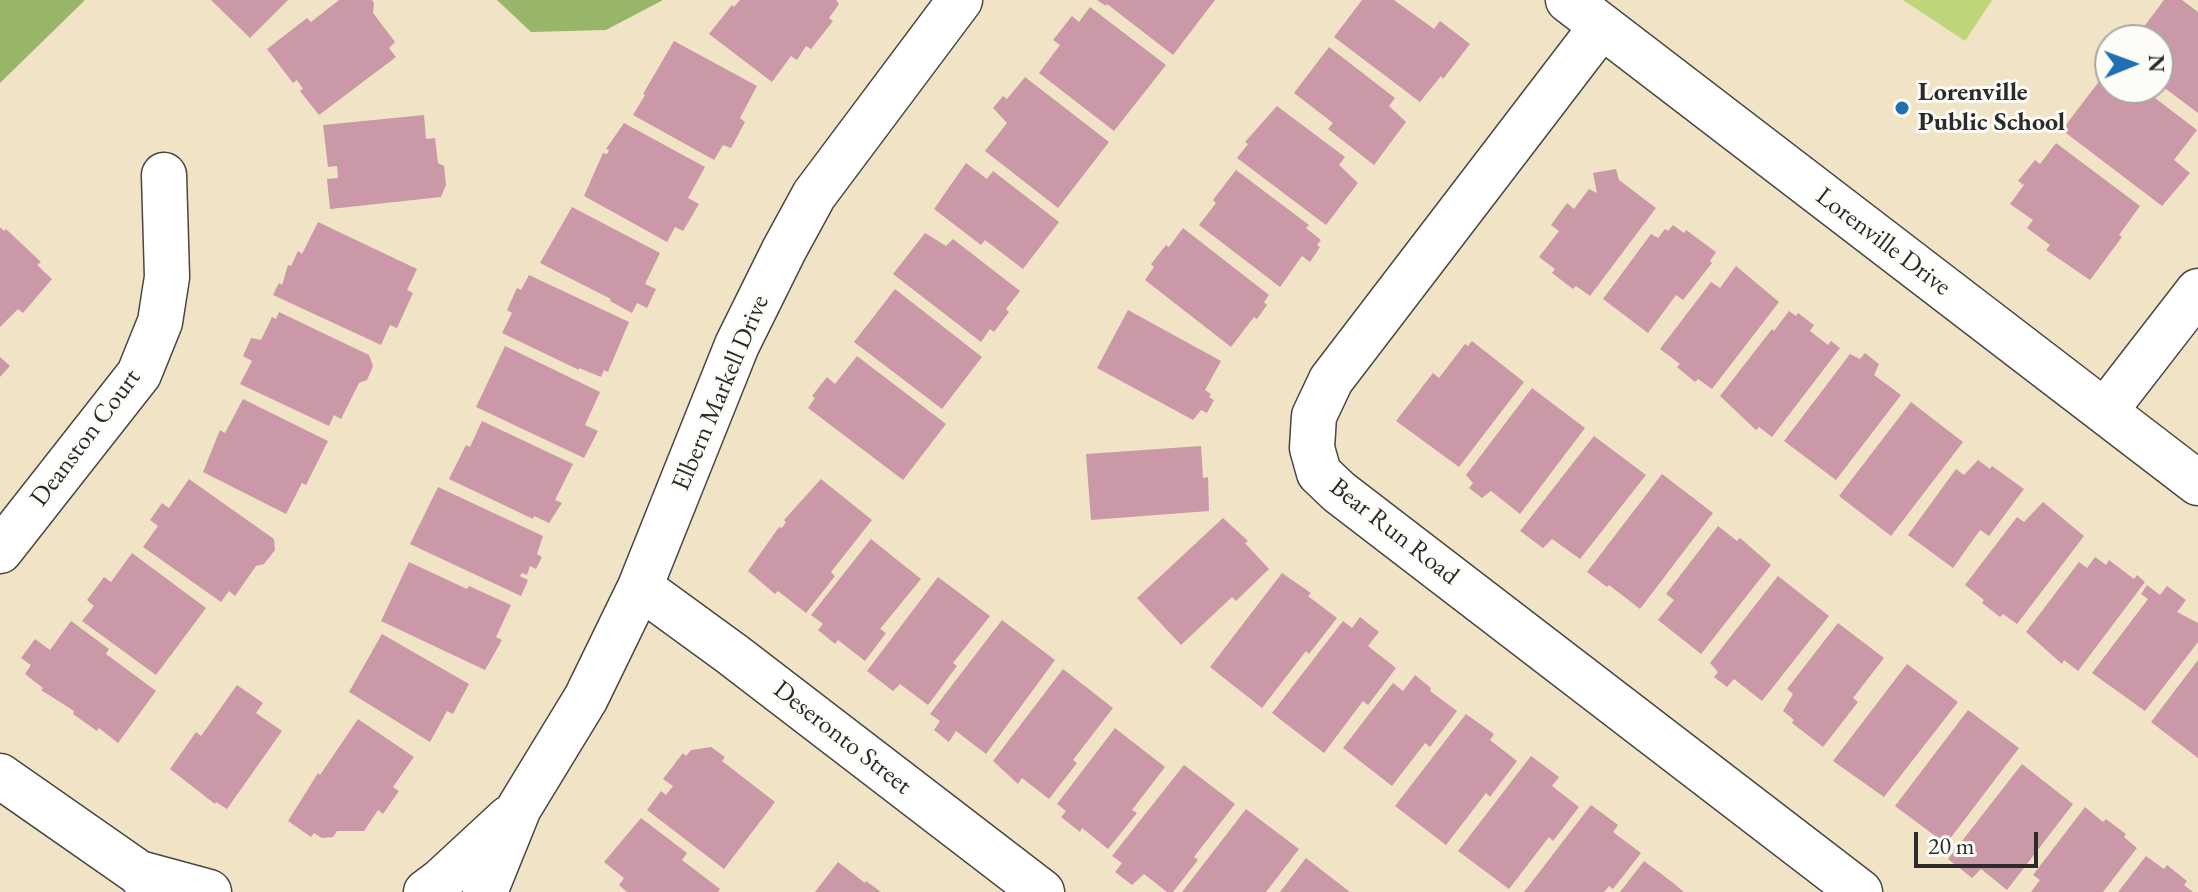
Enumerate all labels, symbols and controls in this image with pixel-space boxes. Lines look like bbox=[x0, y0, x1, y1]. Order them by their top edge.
north arrow bbox=[2094, 24, 2174, 104]
text: N bbox=[2142, 54, 2171, 73]
place label: Lorenville Public School bbox=[1918, 77, 2065, 138]
marker: Lorenville Public School bbox=[1893, 99, 1911, 117]
street label: Lorenville Drive bbox=[1809, 181, 1957, 303]
street label: Elbern Markell Drive bbox=[666, 290, 776, 496]
street label: Deanston Court bbox=[24, 363, 148, 513]
street label: Bear Run Road bbox=[1323, 472, 1465, 592]
street label: Deseronto Street bbox=[767, 674, 917, 802]
scale bar bbox=[1918, 816, 2042, 866]
text: 20 m bbox=[1928, 830, 1975, 861]

